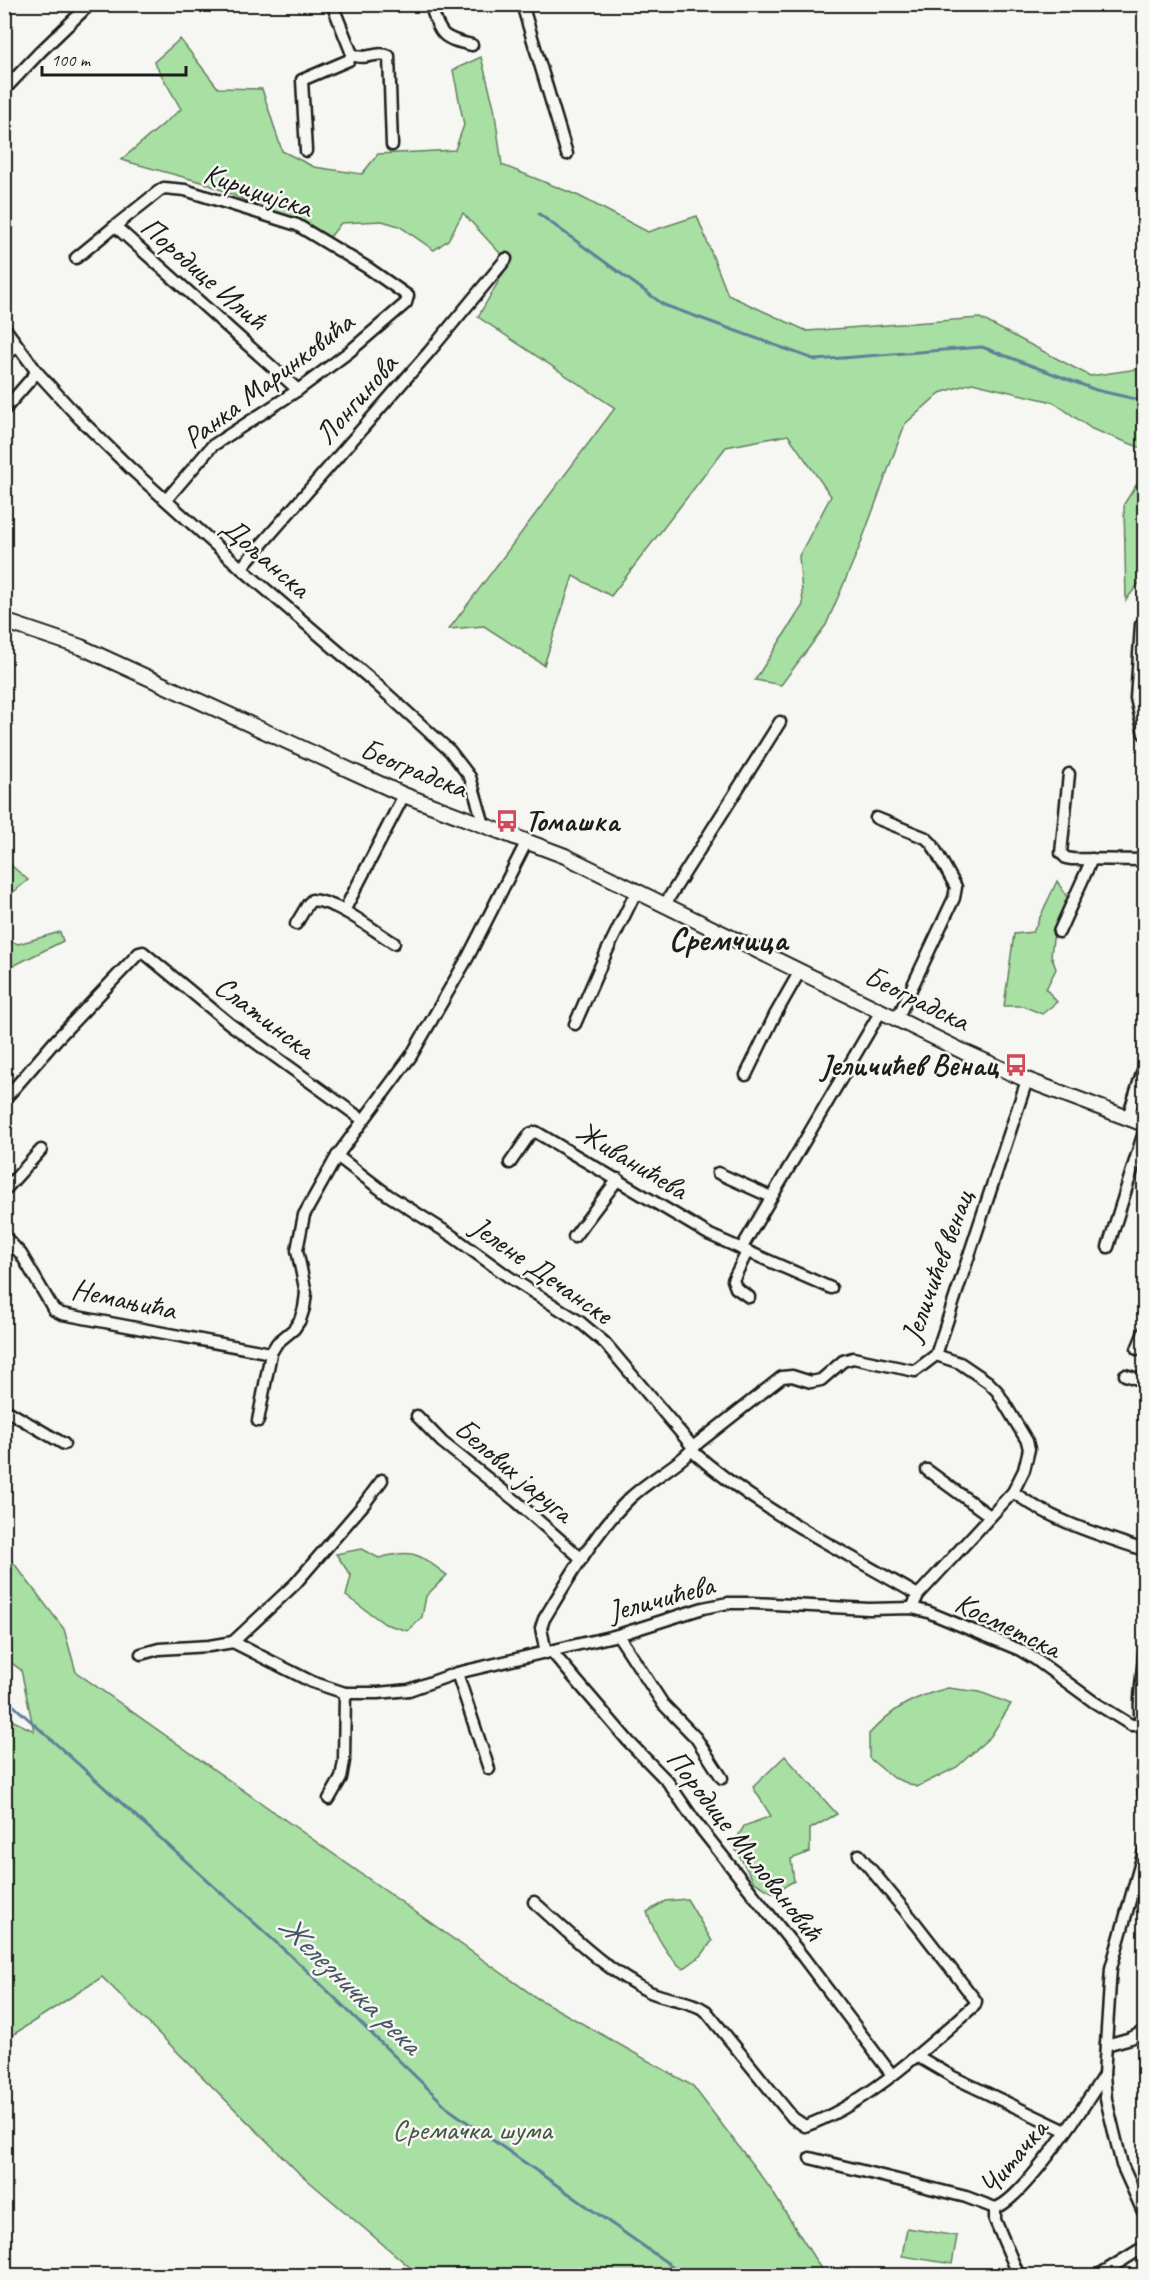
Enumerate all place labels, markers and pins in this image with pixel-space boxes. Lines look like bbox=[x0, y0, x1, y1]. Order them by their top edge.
place label: Томашка bbox=[525, 802, 622, 840]
bus stop icon: Томашка bbox=[494, 808, 520, 834]
place label: Јеличићев Венац bbox=[819, 1046, 1000, 1084]
bus stop icon: Јеличићев Венац bbox=[1003, 1052, 1029, 1078]

